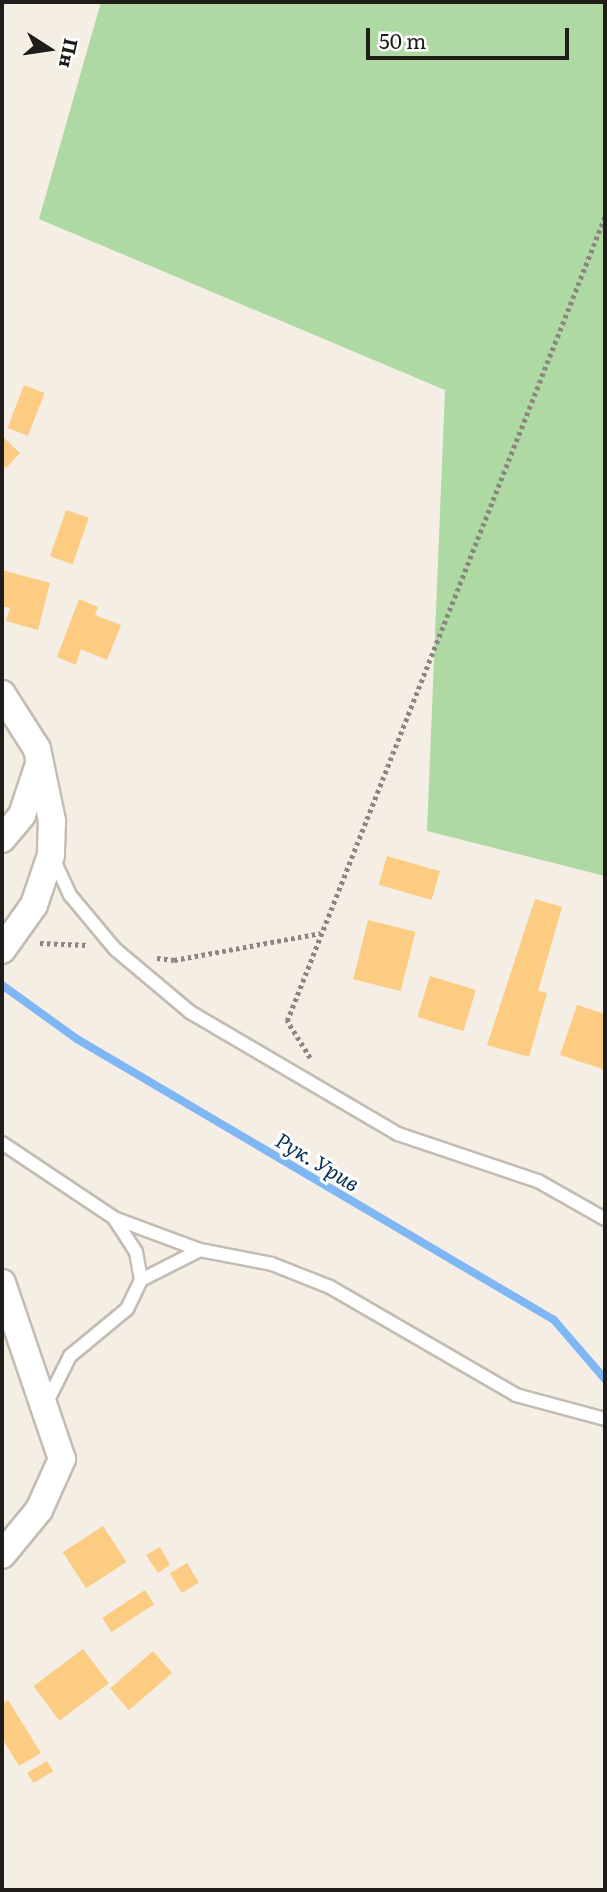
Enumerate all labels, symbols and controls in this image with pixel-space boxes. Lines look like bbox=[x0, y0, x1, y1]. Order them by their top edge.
north arrow bbox=[14, 14, 84, 84]
scale bar bbox=[369, 14, 572, 58]
text: 50 m bbox=[379, 24, 426, 55]
text: Пн bbox=[53, 36, 86, 71]
water label: Рук. Урив bbox=[272, 1126, 364, 1196]

